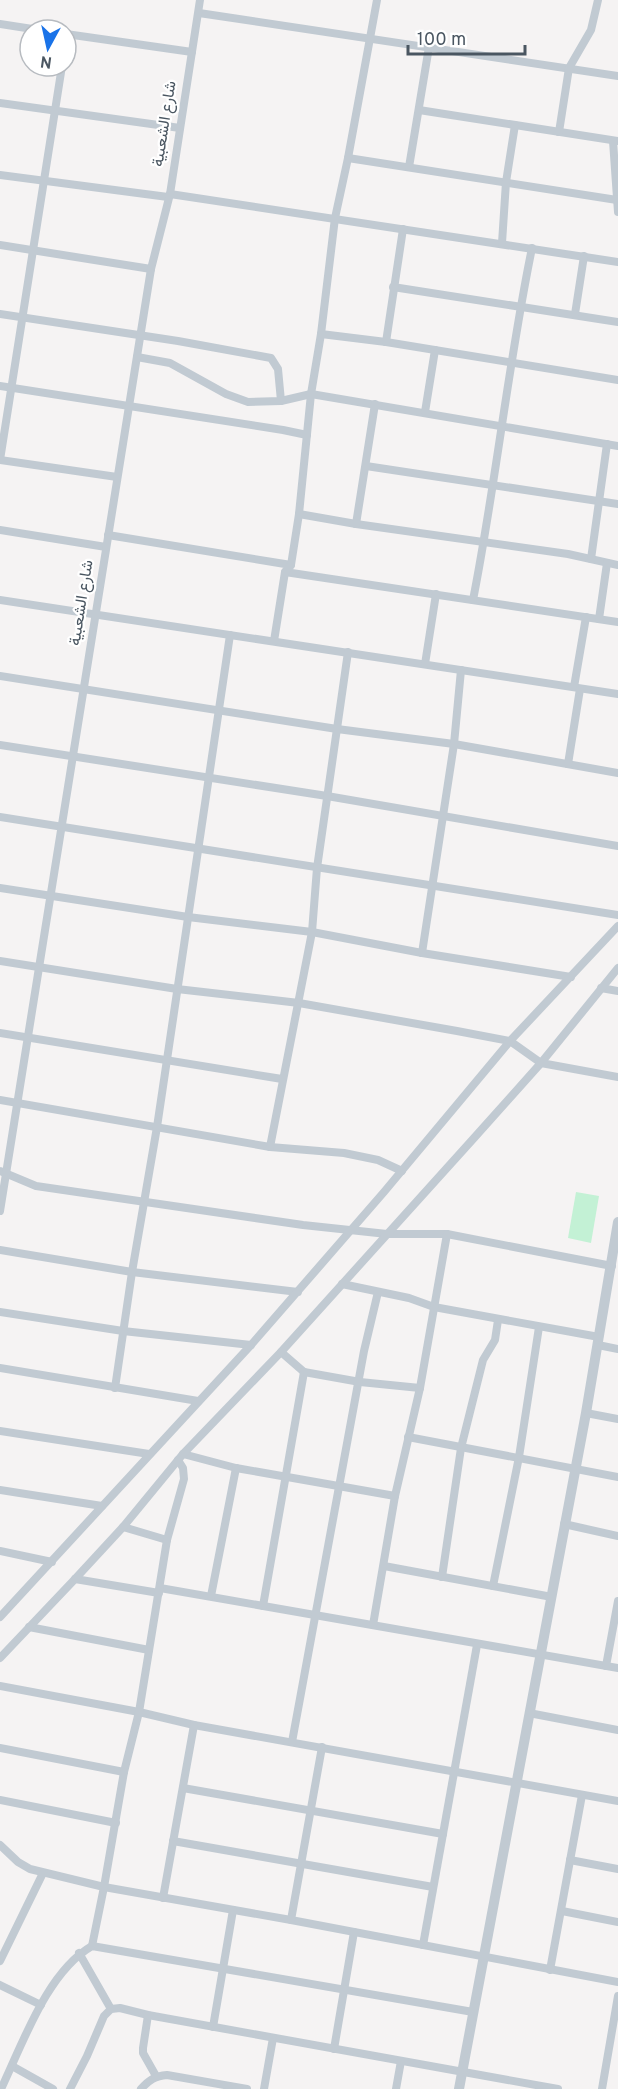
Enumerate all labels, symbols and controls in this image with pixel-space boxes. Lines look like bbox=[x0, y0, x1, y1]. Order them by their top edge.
north arrow bbox=[18, 18, 78, 78]
scale bar bbox=[408, 18, 525, 56]
text: 100 m bbox=[417, 29, 466, 52]
text: N bbox=[39, 50, 53, 72]
street label: شارع الشعبية bbox=[148, 80, 182, 168]
street label: شارع الشعبية bbox=[65, 559, 99, 647]

